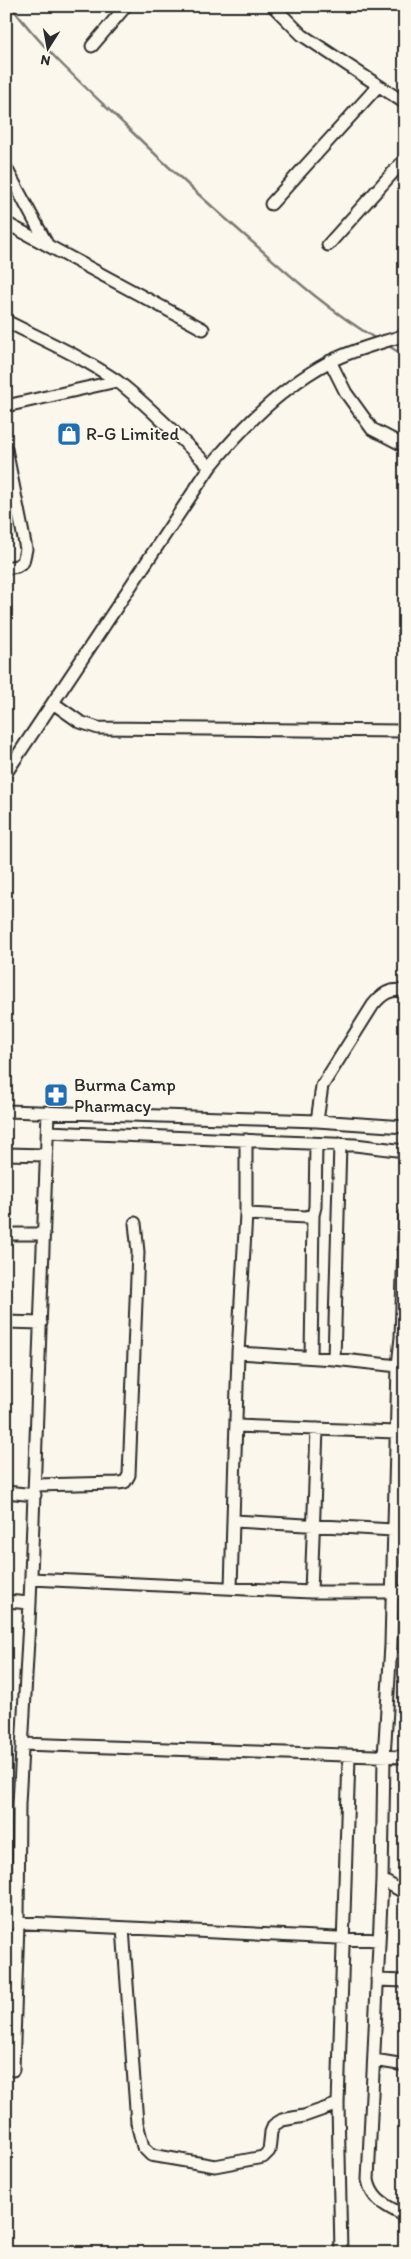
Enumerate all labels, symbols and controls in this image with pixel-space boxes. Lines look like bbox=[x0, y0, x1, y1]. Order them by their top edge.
north arrow bbox=[22, 22, 72, 72]
text: N bbox=[39, 51, 52, 70]
shop icon: R-G Limited bbox=[56, 421, 82, 447]
place label: R-G Limited bbox=[86, 423, 179, 445]
place label: Burma Camp Pharmacy bbox=[74, 1074, 176, 1117]
pharmacy icon: Burma Camp Pharmacy bbox=[43, 1082, 69, 1108]

